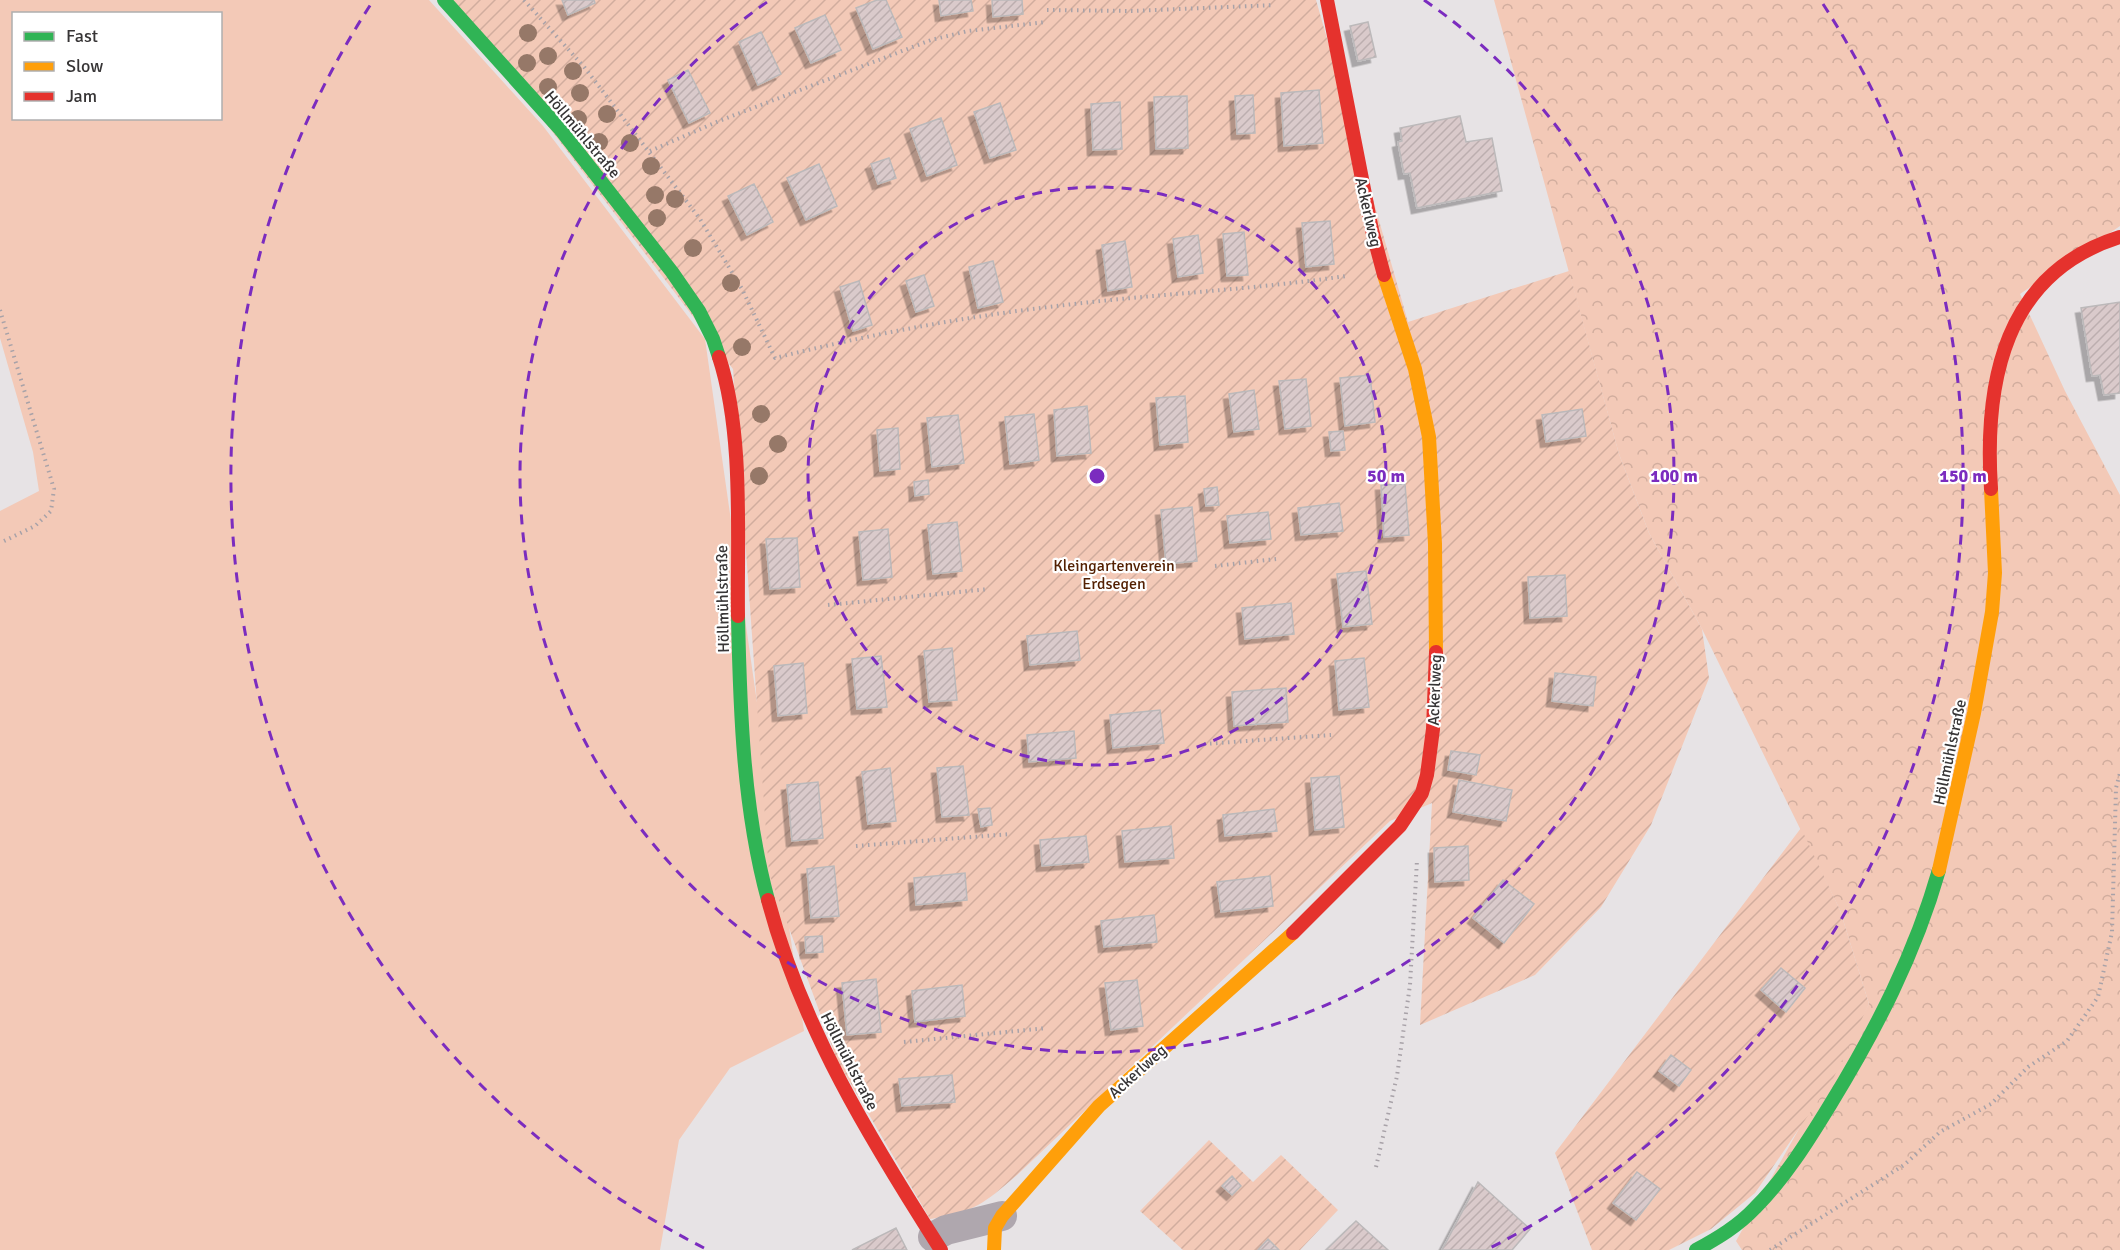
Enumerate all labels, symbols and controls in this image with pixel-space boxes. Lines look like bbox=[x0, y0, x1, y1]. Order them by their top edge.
legend bbox=[12, 12, 222, 120]
text: Fast bbox=[66, 25, 98, 47]
text: Slow bbox=[66, 55, 103, 77]
text: Jam bbox=[66, 85, 97, 107]
street label: Höllmühlstraße bbox=[540, 87, 625, 182]
street label: Ackerlweg bbox=[1350, 175, 1386, 249]
text: 50 m bbox=[1367, 465, 1405, 487]
text: 100 m bbox=[1650, 465, 1698, 487]
text: 150 m bbox=[1939, 465, 1987, 487]
centre of rings bbox=[1087, 466, 1107, 486]
street label: Höllmühlstraße bbox=[712, 545, 734, 653]
park label: Kleingartenverein Erdsegen bbox=[1053, 556, 1175, 594]
street label: Ackerlweg bbox=[1424, 654, 1446, 726]
street label: Höllmühlstraße bbox=[1929, 697, 1971, 807]
street label: Höllmühlstraße bbox=[816, 1009, 882, 1114]
street label: Ackerlweg bbox=[1105, 1040, 1171, 1103]

